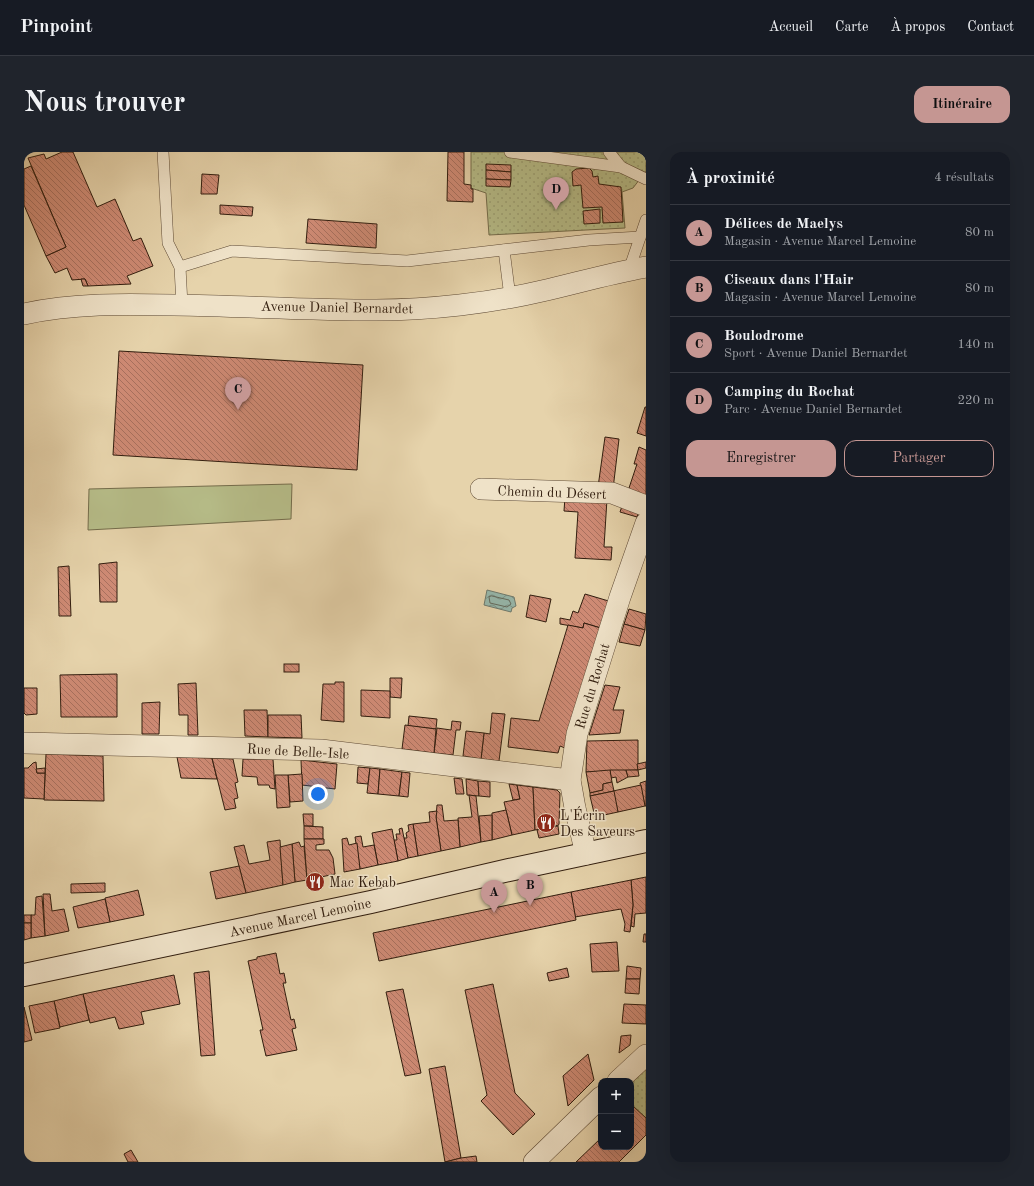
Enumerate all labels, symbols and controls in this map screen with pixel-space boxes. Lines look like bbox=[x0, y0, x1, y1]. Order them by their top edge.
text: Pinpoint bbox=[20, 18, 93, 37]
text: Accueil bbox=[769, 20, 813, 34]
text: Carte bbox=[835, 20, 868, 34]
text: À propos bbox=[890, 20, 945, 34]
text: Contact bbox=[967, 20, 1014, 34]
button: Itinéraire bbox=[914, 86, 1010, 123]
text: Nous trouver bbox=[24, 90, 185, 118]
text: À proximité bbox=[686, 170, 775, 187]
text: 4 résultats bbox=[934, 171, 994, 184]
pin: D bbox=[543, 177, 569, 210]
text: Délices de Maelys bbox=[724, 217, 843, 232]
text: A bbox=[694, 226, 704, 239]
text: 80 m bbox=[965, 226, 994, 239]
text: Magasin · Avenue Marcel Lemoine bbox=[724, 235, 916, 248]
text: Ciseaux dans l'Hair bbox=[724, 273, 854, 288]
text: B bbox=[694, 282, 704, 295]
text: 80 m bbox=[965, 282, 994, 295]
text: Magasin · Avenue Marcel Lemoine bbox=[724, 291, 916, 304]
street label: Avenue Daniel Bernardet bbox=[261, 300, 413, 316]
text: Boulodrome bbox=[724, 329, 804, 344]
text: C bbox=[695, 338, 703, 351]
text: 140 m bbox=[957, 338, 994, 351]
text: Sport · Avenue Daniel Bernardet bbox=[724, 347, 908, 360]
pin: C bbox=[225, 377, 251, 410]
text: Camping du Rochat bbox=[724, 385, 855, 400]
text: D bbox=[694, 394, 704, 407]
text: 220 m bbox=[957, 394, 994, 407]
text: Parc · Avenue Daniel Bernardet bbox=[724, 403, 902, 416]
button: Enregistrer bbox=[686, 440, 836, 477]
button: Partager bbox=[844, 440, 994, 477]
street label: Chemin du Désert bbox=[497, 484, 607, 502]
street label: Rue du Rochat bbox=[573, 642, 613, 731]
street label: Rue de Belle-Isle bbox=[246, 742, 350, 762]
your location bbox=[308, 784, 328, 804]
place label: L'Écrin Des Saveurs bbox=[560, 806, 635, 839]
restaurant icon: L'Écrin Des Saveurs bbox=[535, 812, 557, 834]
restaurant icon: Mac Kebab bbox=[304, 871, 326, 893]
pin: B bbox=[517, 873, 543, 906]
place label: Mac Kebab bbox=[329, 876, 396, 890]
pin: A bbox=[481, 880, 507, 913]
street label: Avenue Marcel Lemoine bbox=[228, 896, 372, 940]
map controls bbox=[598, 1078, 634, 1150]
button: + bbox=[598, 1078, 634, 1114]
button: − bbox=[598, 1114, 634, 1150]

